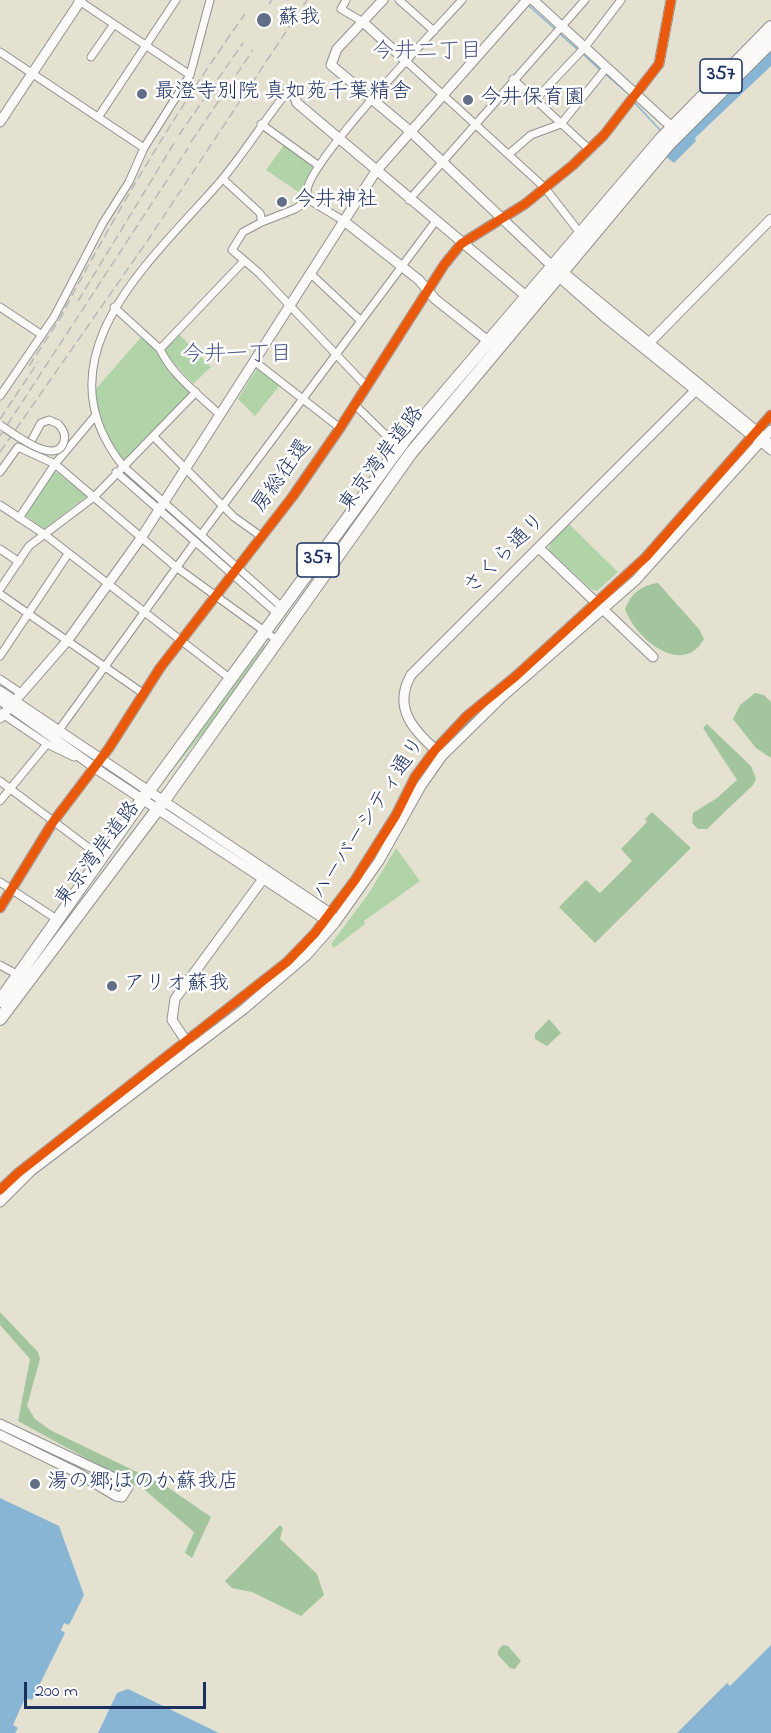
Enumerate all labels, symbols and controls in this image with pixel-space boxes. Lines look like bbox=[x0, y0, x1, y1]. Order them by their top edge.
place label: 蘇我 bbox=[278, 7, 320, 33]
marker: 蘇我 bbox=[255, 11, 273, 29]
district label: 今井二丁目 bbox=[372, 40, 482, 66]
road number: 357 bbox=[700, 59, 742, 93]
place label: 最澄寺別院 真如苑千葉精舎 bbox=[154, 81, 411, 107]
marker: 最澄寺別院 真如苑千葉精舎 bbox=[135, 87, 149, 101]
place label: 今井保育園 bbox=[480, 87, 585, 113]
marker: 今井保育園 bbox=[461, 93, 475, 107]
place label: 今井神社 bbox=[294, 189, 378, 215]
marker: 今井神社 bbox=[275, 195, 289, 209]
district label: 今井一丁目 bbox=[182, 343, 292, 369]
street label: 東京湾岸道路 bbox=[335, 402, 431, 518]
street label: 房総往還 bbox=[248, 436, 318, 518]
street label: さくら通り bbox=[460, 509, 552, 601]
road number: 357 bbox=[297, 543, 339, 577]
street label: ハーバーシティ通り bbox=[308, 733, 432, 905]
street label: 東京湾岸道路 bbox=[51, 797, 147, 913]
place label: アリオ蘇我 bbox=[124, 973, 229, 999]
marker: アリオ蘇我 bbox=[105, 979, 119, 993]
place label: 湯の郷;ほのか蘇我店 bbox=[47, 1471, 239, 1497]
marker: 湯の郷;ほのか蘇我店 bbox=[28, 1477, 42, 1491]
scale bar bbox=[27, 1670, 208, 1708]
text: 200 m bbox=[35, 1679, 78, 1705]

